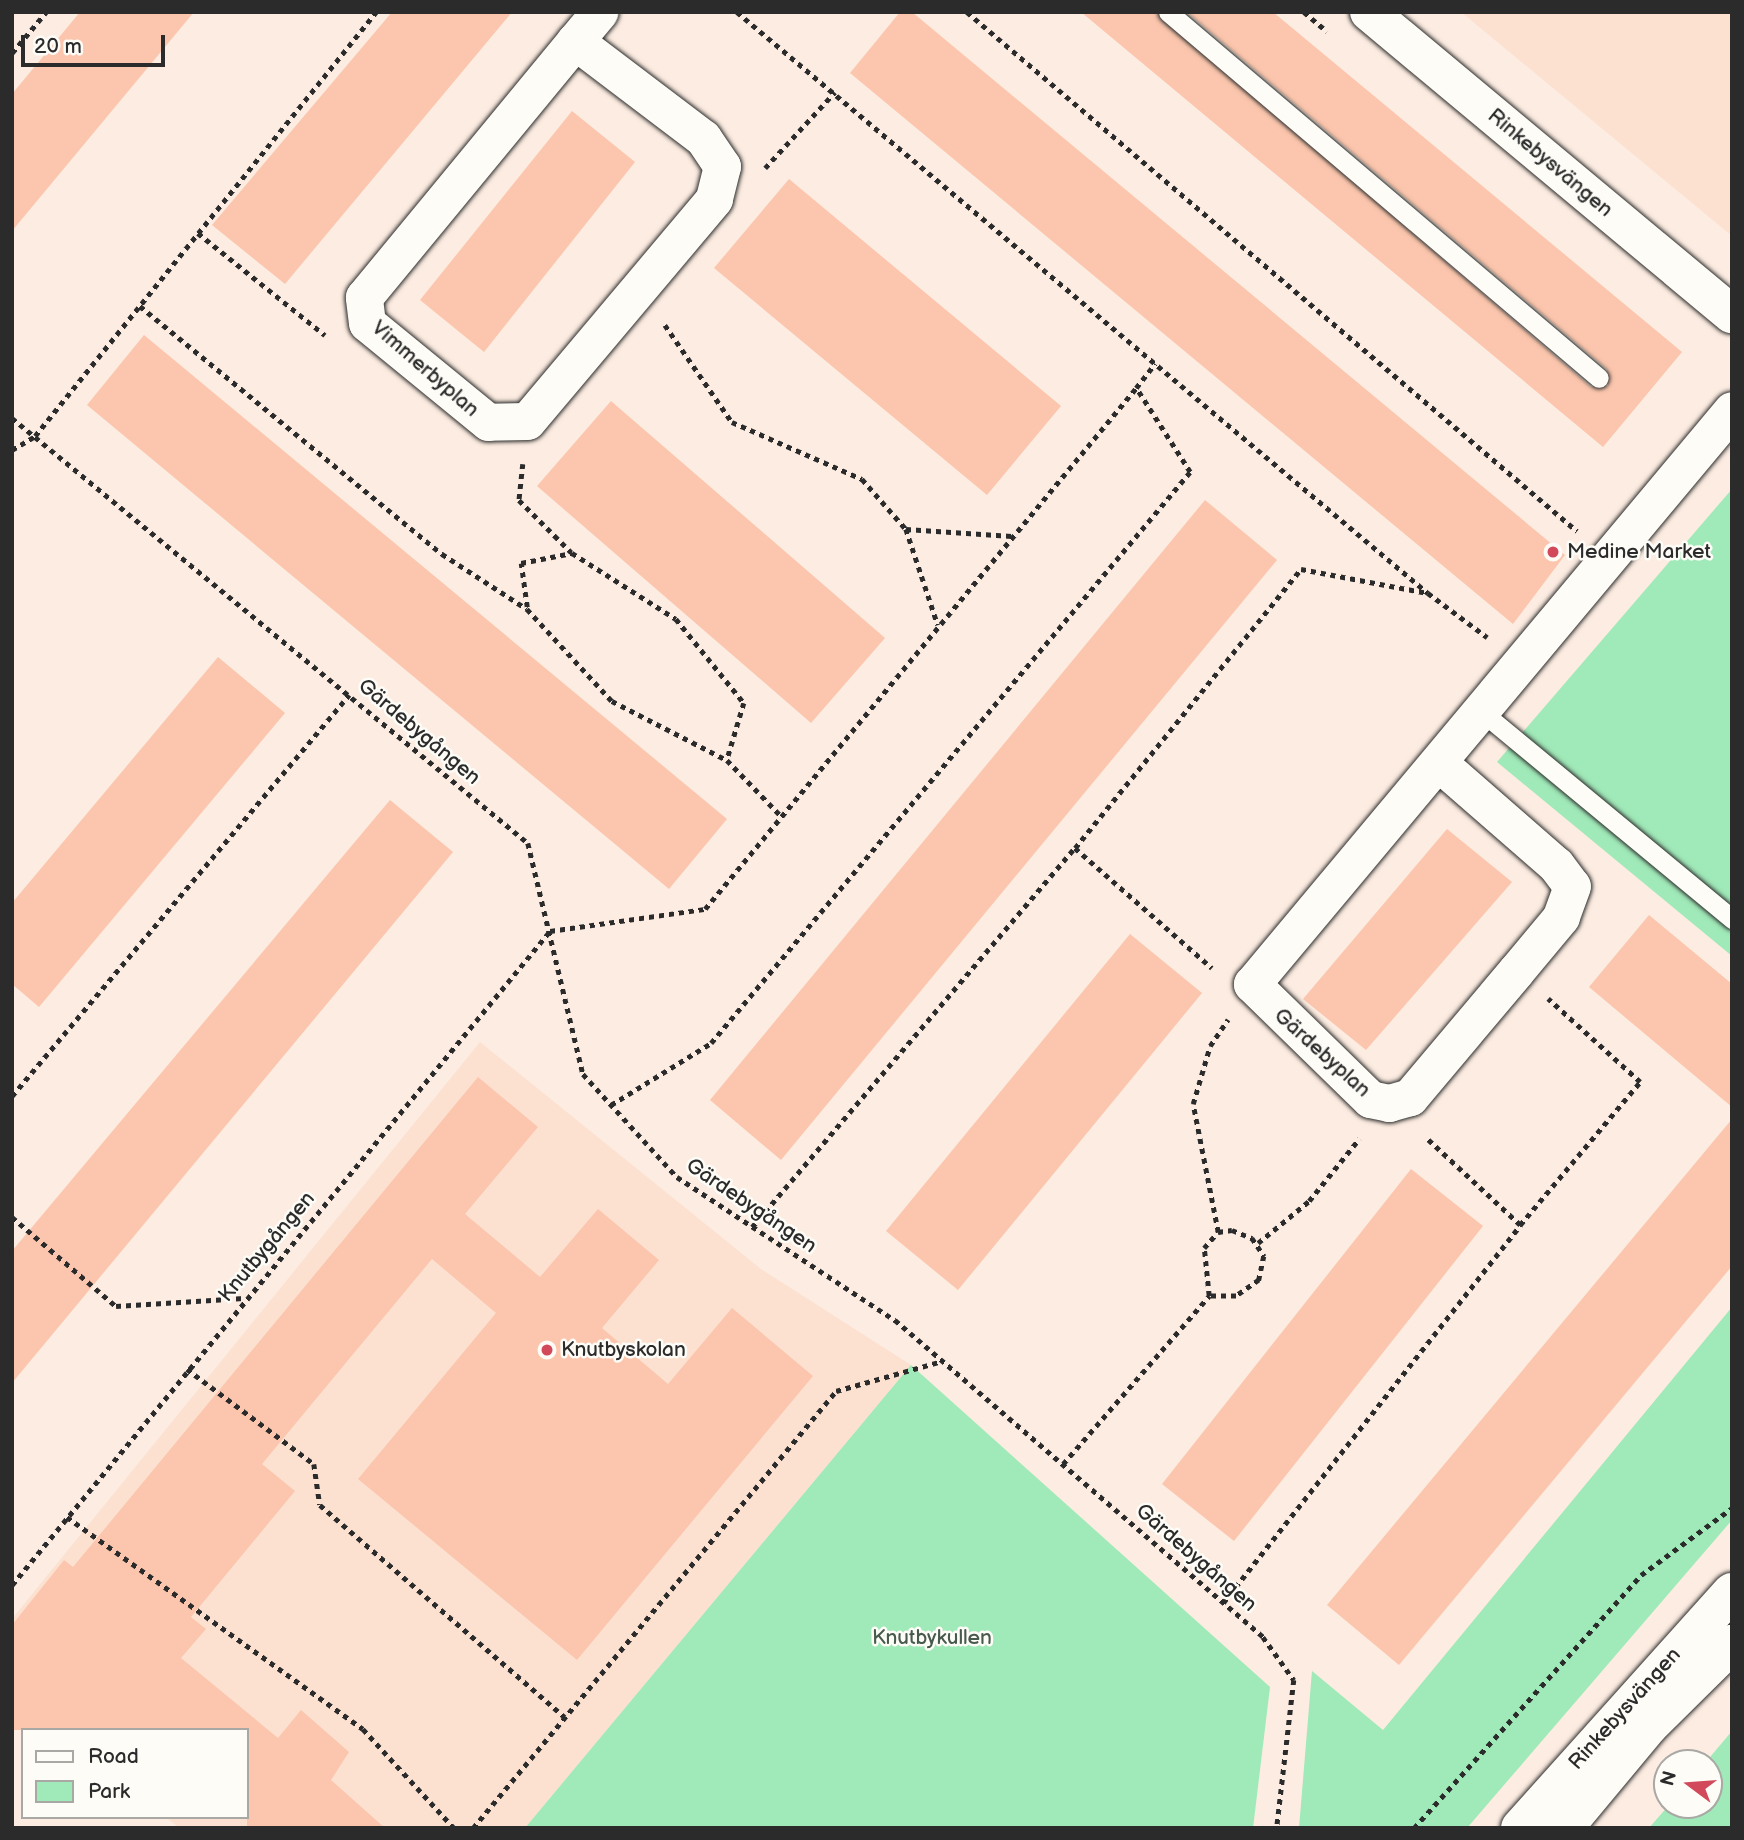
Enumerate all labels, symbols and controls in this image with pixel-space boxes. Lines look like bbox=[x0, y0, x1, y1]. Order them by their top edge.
scale bar bbox=[24, 21, 168, 65]
text: 20 m bbox=[34, 34, 82, 59]
street label: Rinkebysvängen bbox=[1482, 103, 1618, 223]
street label: Vimmerbyplan bbox=[366, 315, 484, 423]
place label: Medine Market bbox=[1567, 539, 1711, 565]
marker: Medine Market bbox=[1545, 544, 1561, 560]
street label: Gärdebygången bbox=[353, 673, 485, 791]
street label: Gärdebyplan bbox=[1269, 1003, 1375, 1103]
street label: Gärdebygången bbox=[681, 1153, 821, 1259]
street label: Knutbygången bbox=[214, 1187, 320, 1307]
place label: Knutbyskolan bbox=[561, 1337, 686, 1363]
marker: Knutbyskolan bbox=[539, 1342, 555, 1358]
street label: Gärdebygången bbox=[1130, 1499, 1262, 1617]
park label: Knutbykullen bbox=[872, 1625, 992, 1651]
street label: Rinkebysvängen bbox=[1564, 1643, 1686, 1775]
legend bbox=[21, 1728, 248, 1819]
text: Road bbox=[88, 1744, 139, 1769]
north arrow bbox=[1653, 1749, 1723, 1819]
text: N bbox=[1656, 1769, 1682, 1789]
text: Park bbox=[88, 1779, 130, 1804]

